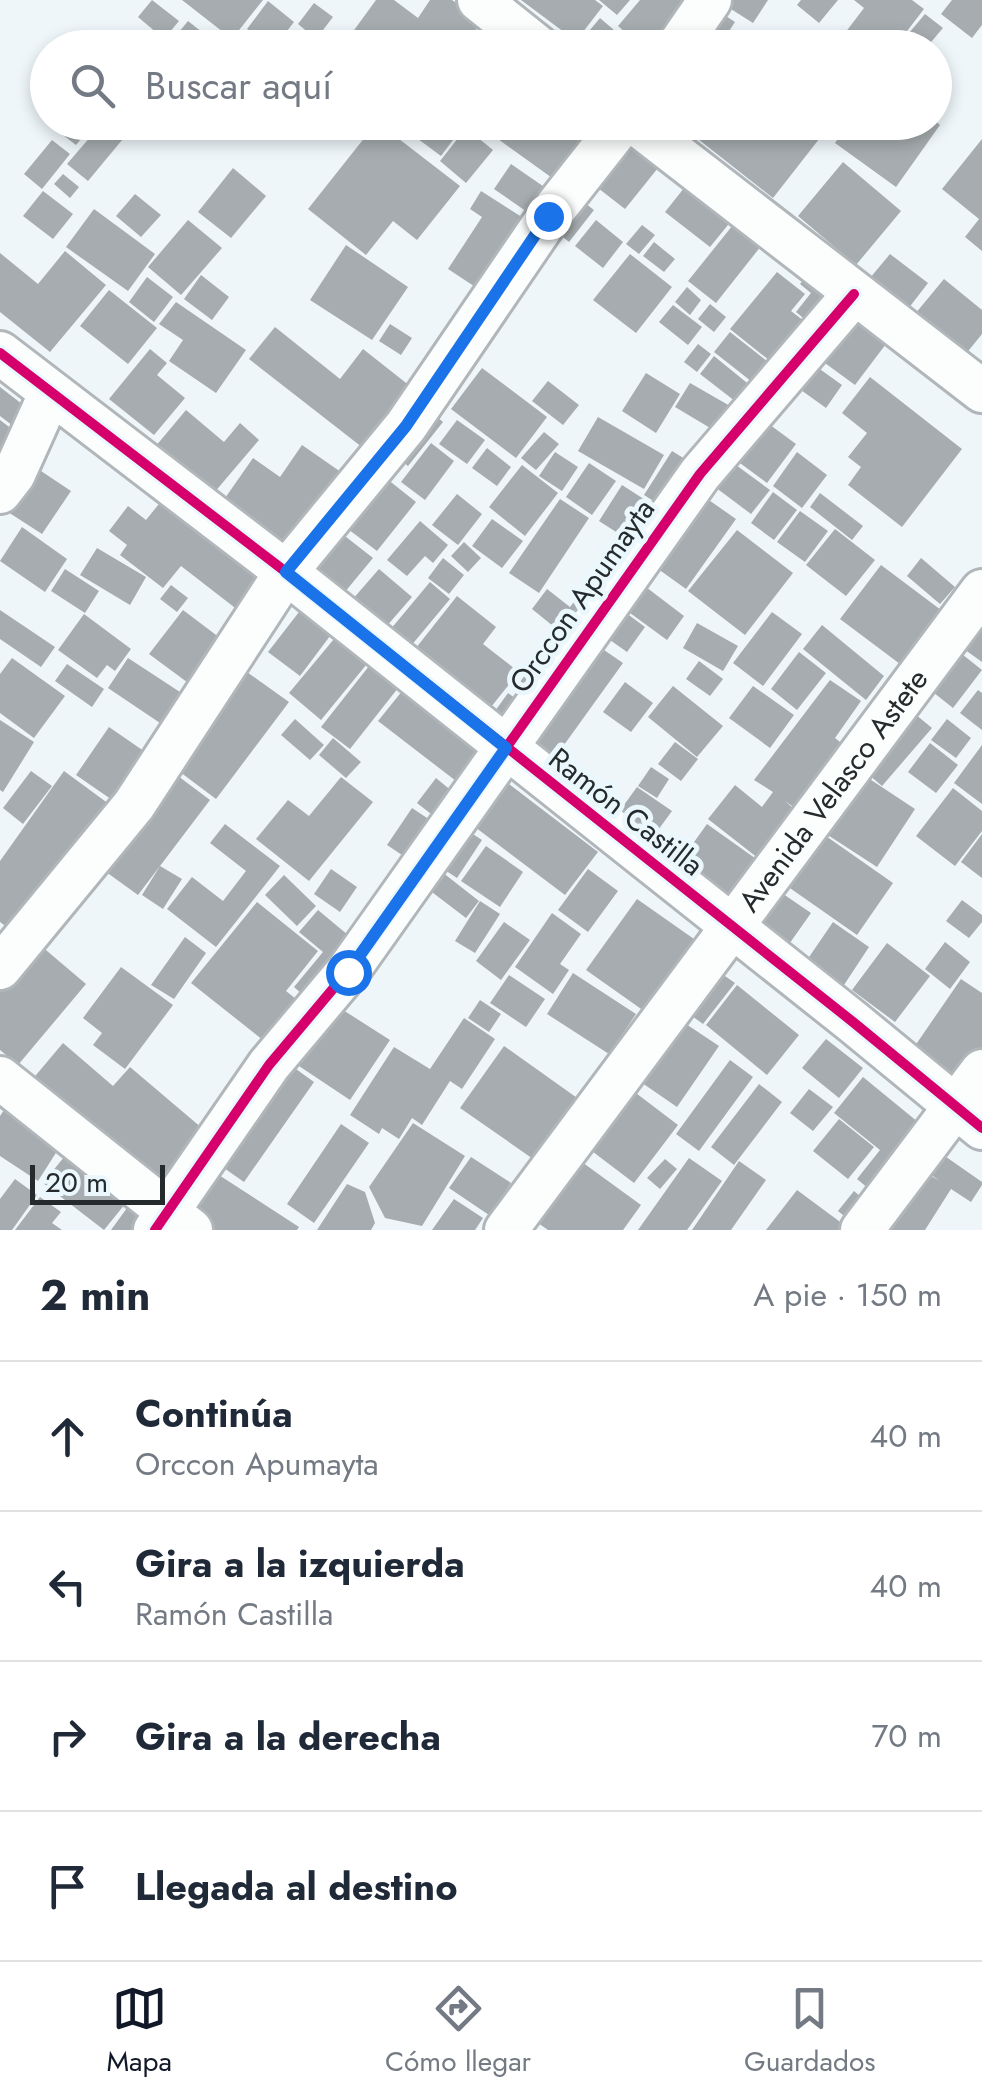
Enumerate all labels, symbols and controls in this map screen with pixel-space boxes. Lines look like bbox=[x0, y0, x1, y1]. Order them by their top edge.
search box bbox=[30, 30, 952, 140]
icon: search bbox=[65, 58, 120, 113]
text: Buscar aquí bbox=[145, 58, 332, 113]
route end bbox=[526, 194, 572, 240]
street label: Orccon Apumayta bbox=[498, 490, 665, 702]
street label: Avenida Velasco Astete bbox=[728, 660, 938, 921]
street label: Ramón Castilla bbox=[540, 737, 713, 886]
route start bbox=[326, 950, 372, 996]
scale bar bbox=[30, 1160, 165, 1204]
text: 20 m bbox=[45, 1162, 108, 1203]
text: 2 min bbox=[40, 1265, 150, 1326]
text: A pie · 150 m bbox=[753, 1272, 942, 1318]
text: Continúa bbox=[135, 1386, 293, 1441]
icon: ahead bbox=[40, 1409, 95, 1464]
text: 40 m bbox=[870, 1413, 942, 1459]
text: Orccon Apumayta bbox=[135, 1441, 379, 1487]
text: Gira a la izquierda bbox=[135, 1536, 465, 1591]
icon: left bbox=[40, 1559, 95, 1614]
text: 40 m bbox=[870, 1563, 942, 1609]
text: Ramón Castilla bbox=[135, 1591, 333, 1637]
icon: right bbox=[40, 1709, 95, 1764]
text: Gira a la derecha bbox=[135, 1709, 441, 1764]
text: 70 m bbox=[871, 1713, 942, 1759]
icon: arrive bbox=[40, 1859, 95, 1914]
text: Llegada al destino bbox=[135, 1859, 458, 1914]
tab: Mapa bbox=[106, 1981, 172, 2082]
tab: Cómo llegar bbox=[385, 1981, 531, 2082]
tab: Guardados bbox=[744, 1981, 876, 2082]

